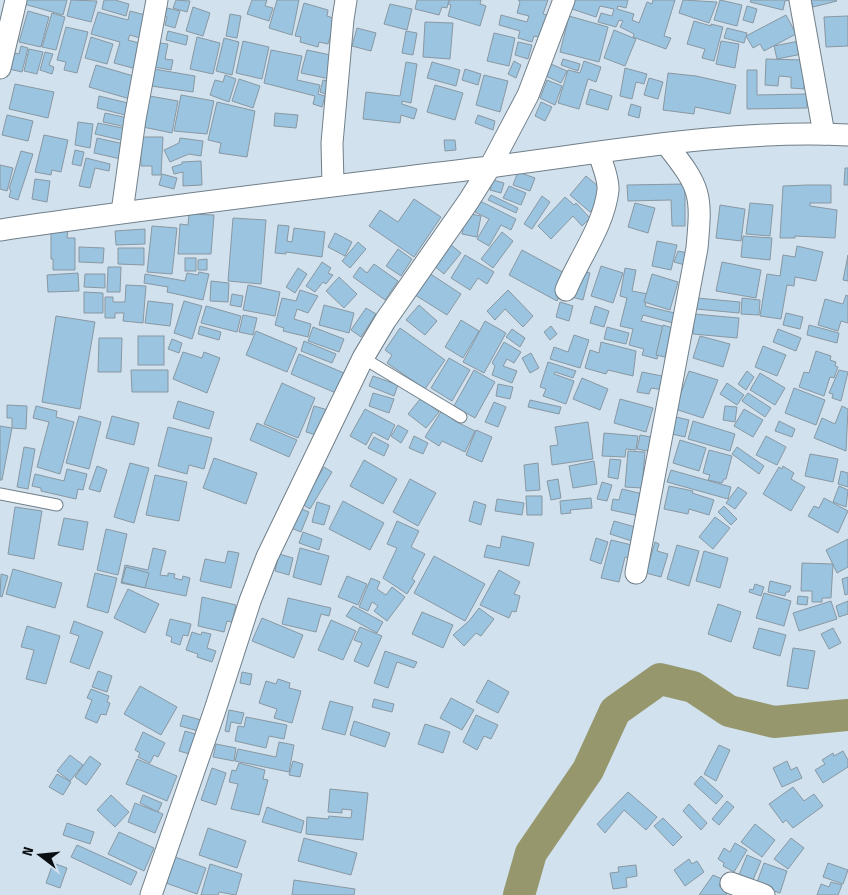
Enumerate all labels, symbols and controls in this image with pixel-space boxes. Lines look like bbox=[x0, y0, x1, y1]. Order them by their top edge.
north arrow bbox=[15, 830, 65, 880]
text: N bbox=[19, 845, 37, 858]

